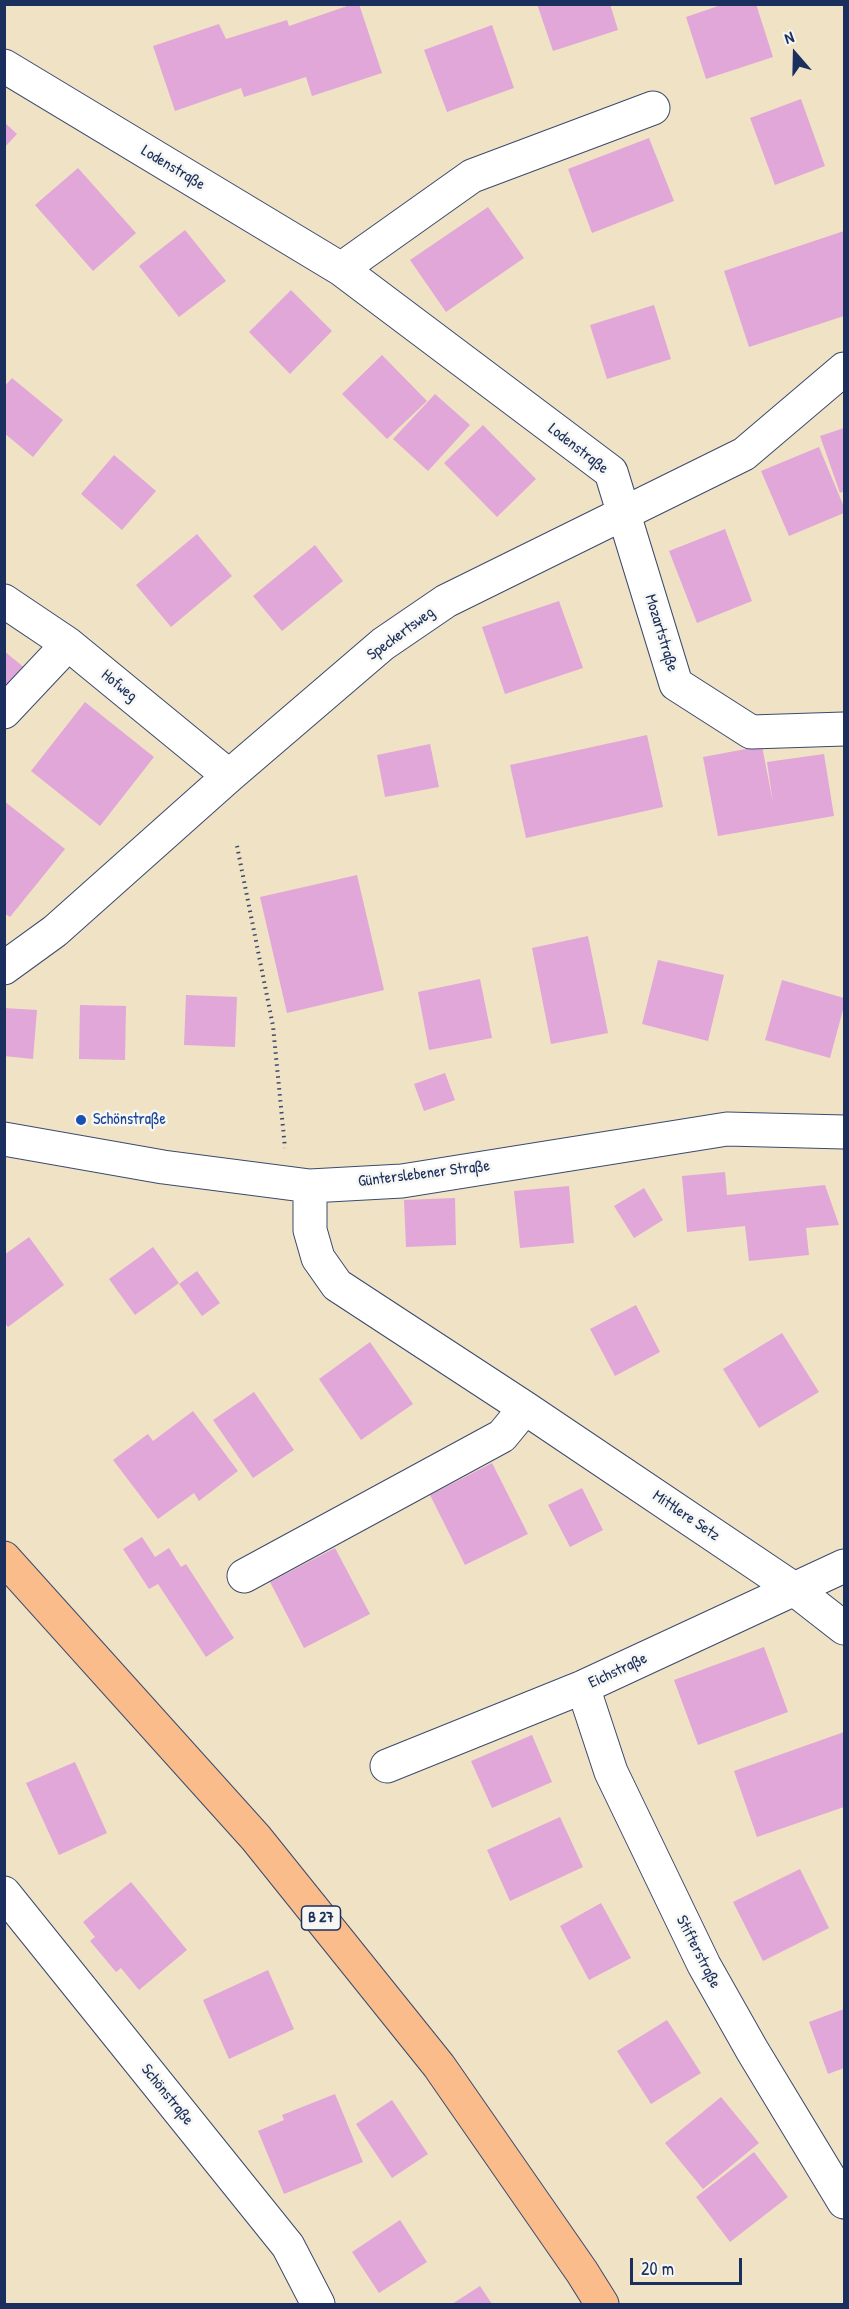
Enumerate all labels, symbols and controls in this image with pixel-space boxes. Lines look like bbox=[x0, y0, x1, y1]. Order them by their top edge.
north arrow bbox=[765, 24, 825, 84]
text: N bbox=[781, 25, 797, 49]
street label: Lodenstraße bbox=[138, 141, 208, 195]
street label: Lodenstraße bbox=[544, 420, 612, 478]
street label: Mozartstraße bbox=[640, 592, 682, 674]
street label: Speckertsweg bbox=[364, 603, 438, 665]
street label: Hofweg bbox=[97, 666, 141, 706]
place label: Schönstraße bbox=[93, 1110, 166, 1130]
marker: Schönstraße bbox=[74, 1113, 88, 1127]
street label: Günterslebener Straße bbox=[357, 1156, 491, 1192]
street label: Mittlere Setz bbox=[649, 1487, 723, 1545]
street label: Eichstraße bbox=[586, 1649, 650, 1693]
road number: B 27 bbox=[302, 1906, 340, 1930]
street label: Stifterstraße bbox=[671, 1912, 725, 1992]
street label: Schönstraße bbox=[137, 2061, 197, 2129]
scale bar bbox=[633, 2246, 746, 2284]
text: 20 m bbox=[641, 2256, 674, 2281]

